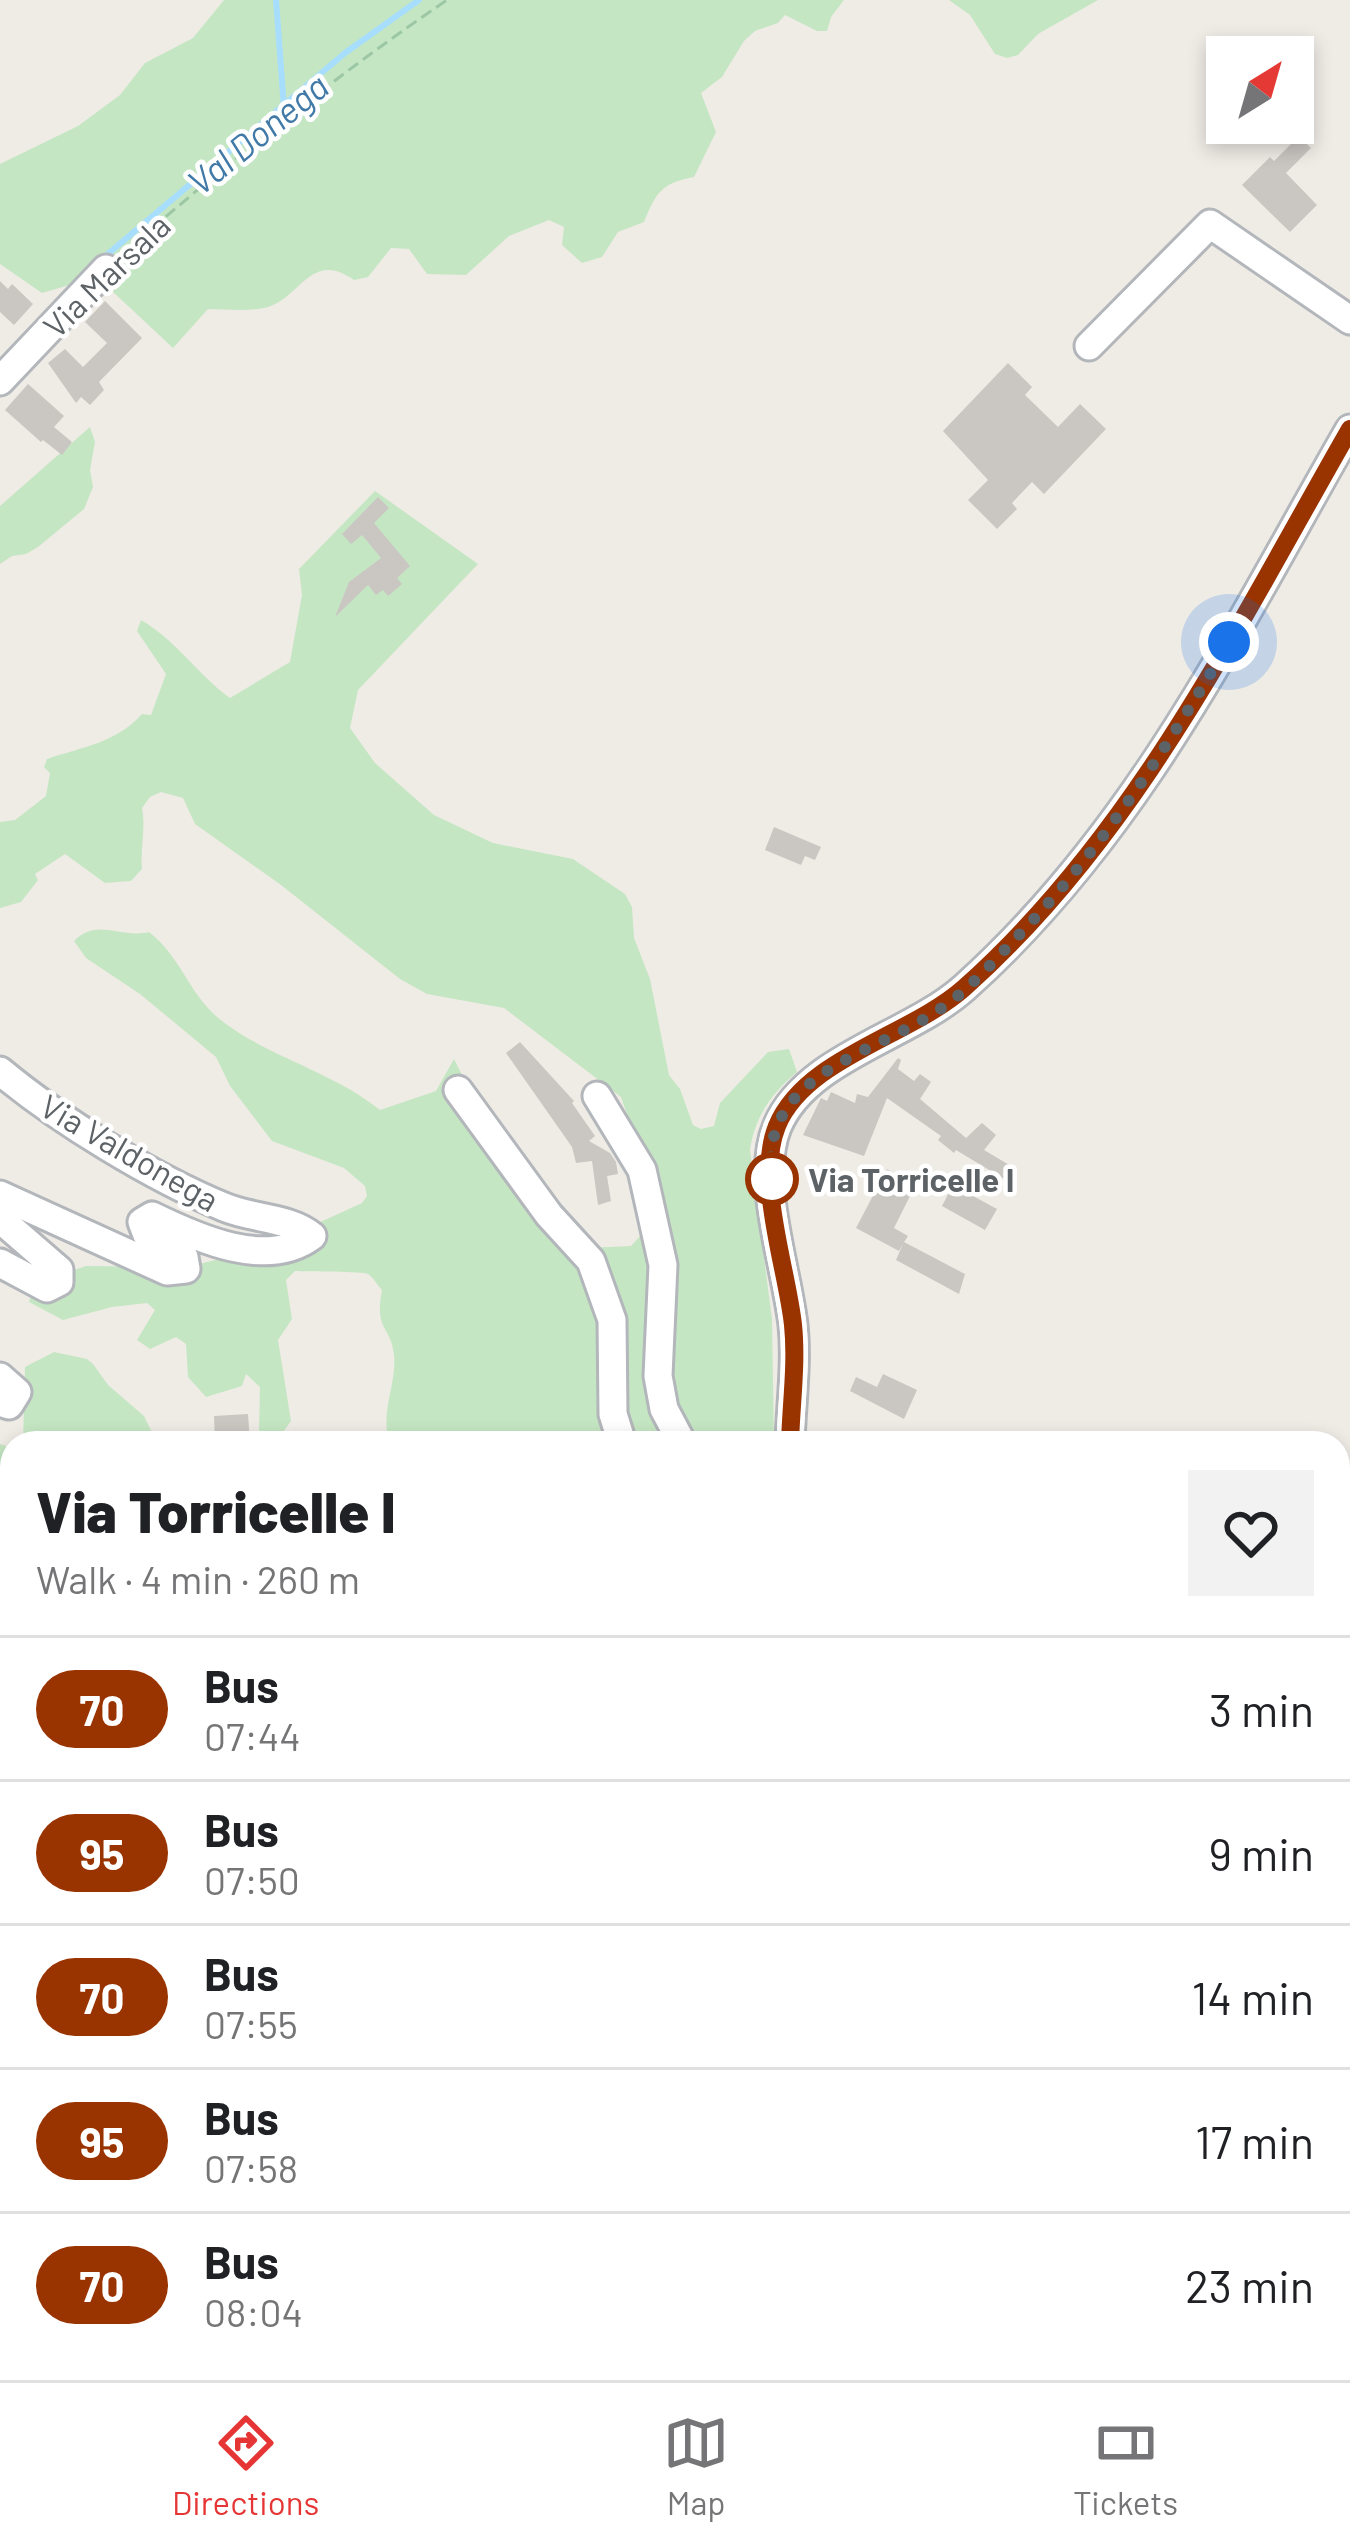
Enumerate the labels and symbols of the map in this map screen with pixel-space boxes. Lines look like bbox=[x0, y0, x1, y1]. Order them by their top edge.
north arrow bbox=[1206, 36, 1314, 144]
water label: Val Donega bbox=[178, 63, 336, 203]
street label: Via Marsala bbox=[34, 205, 178, 345]
your location bbox=[1199, 612, 1259, 672]
street label: Via Valdonega bbox=[34, 1085, 226, 1219]
marker: Via Torricelle I bbox=[747, 1154, 797, 1204]
place label: Via Torricelle I bbox=[808, 1159, 1015, 1199]

